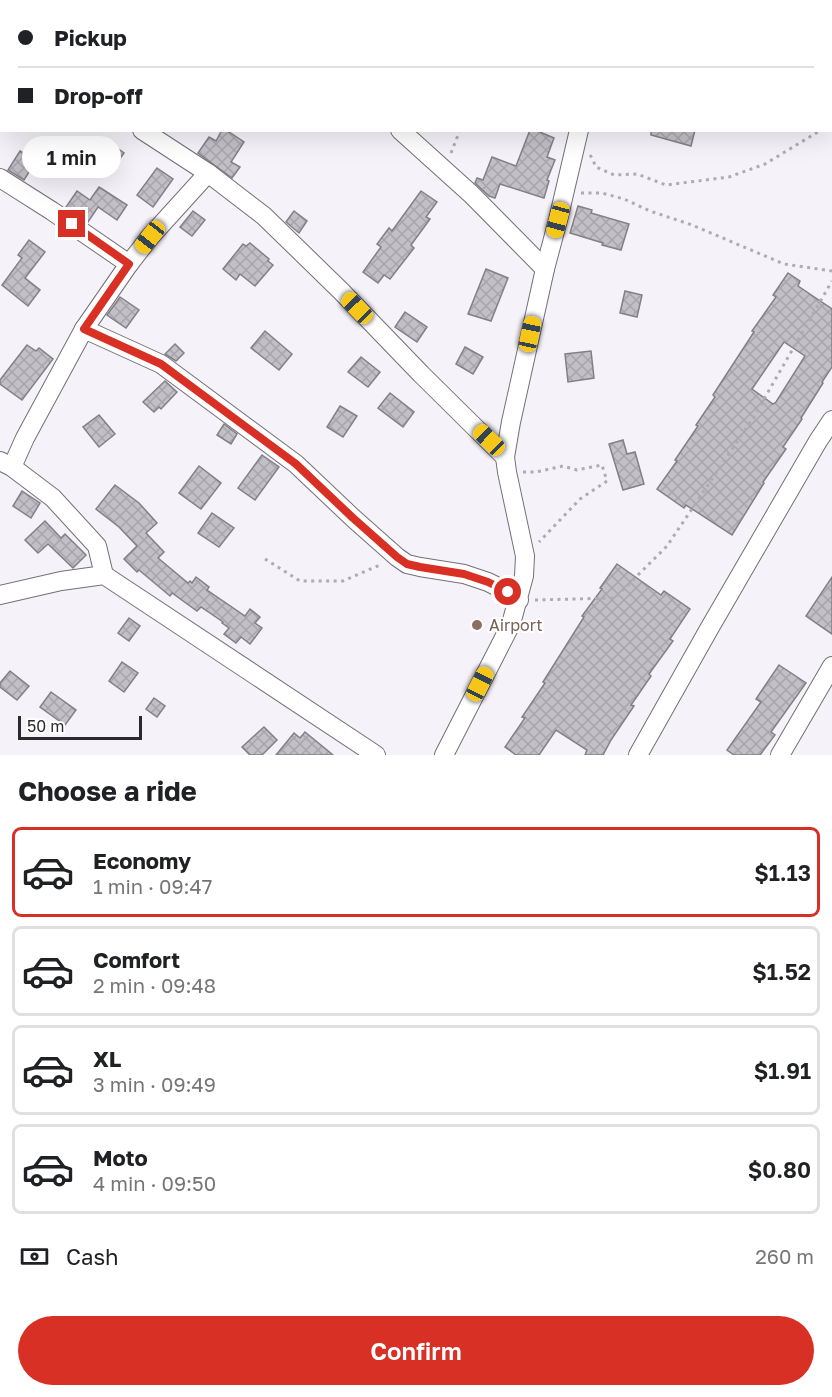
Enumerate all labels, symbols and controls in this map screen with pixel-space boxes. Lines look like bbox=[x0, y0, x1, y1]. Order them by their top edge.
text: Pickup bbox=[54, 24, 127, 51]
text: Drop-off bbox=[54, 82, 143, 109]
callout: 1 min bbox=[22, 137, 122, 179]
text: 1 min bbox=[46, 145, 97, 169]
car bbox=[545, 200, 571, 240]
route end bbox=[58, 210, 85, 237]
car bbox=[132, 217, 168, 257]
car bbox=[338, 289, 376, 327]
car bbox=[517, 315, 543, 353]
car bbox=[470, 421, 508, 459]
route start bbox=[494, 578, 521, 605]
place label: Airport bbox=[489, 615, 543, 635]
marker: Airport bbox=[470, 618, 484, 632]
car bbox=[464, 664, 496, 704]
scale bar bbox=[18, 713, 142, 740]
text: 50 m bbox=[27, 716, 64, 736]
text: Choose a ride bbox=[18, 775, 197, 807]
icon: car bbox=[21, 845, 75, 899]
text: Economy bbox=[93, 847, 191, 874]
text: $1.13 bbox=[754, 859, 811, 886]
text: 1 min · 09:47 bbox=[93, 874, 212, 898]
icon: car bbox=[21, 944, 75, 998]
text: Comfort bbox=[93, 946, 180, 973]
text: $1.52 bbox=[752, 958, 811, 985]
text: 2 min · 09:48 bbox=[93, 973, 216, 997]
icon: car bbox=[21, 1043, 75, 1097]
text: XL bbox=[93, 1045, 121, 1072]
text: $1.91 bbox=[754, 1057, 811, 1084]
text: 3 min · 09:49 bbox=[93, 1072, 216, 1096]
icon: car bbox=[21, 1142, 75, 1196]
text: Moto bbox=[93, 1144, 148, 1171]
text: $0.80 bbox=[748, 1156, 811, 1183]
text: 4 min · 09:50 bbox=[93, 1171, 216, 1195]
icon: cash bbox=[18, 1240, 51, 1273]
text: Cash bbox=[66, 1243, 119, 1270]
text: 260 m bbox=[755, 1244, 814, 1268]
button: Confirm bbox=[18, 1316, 814, 1385]

